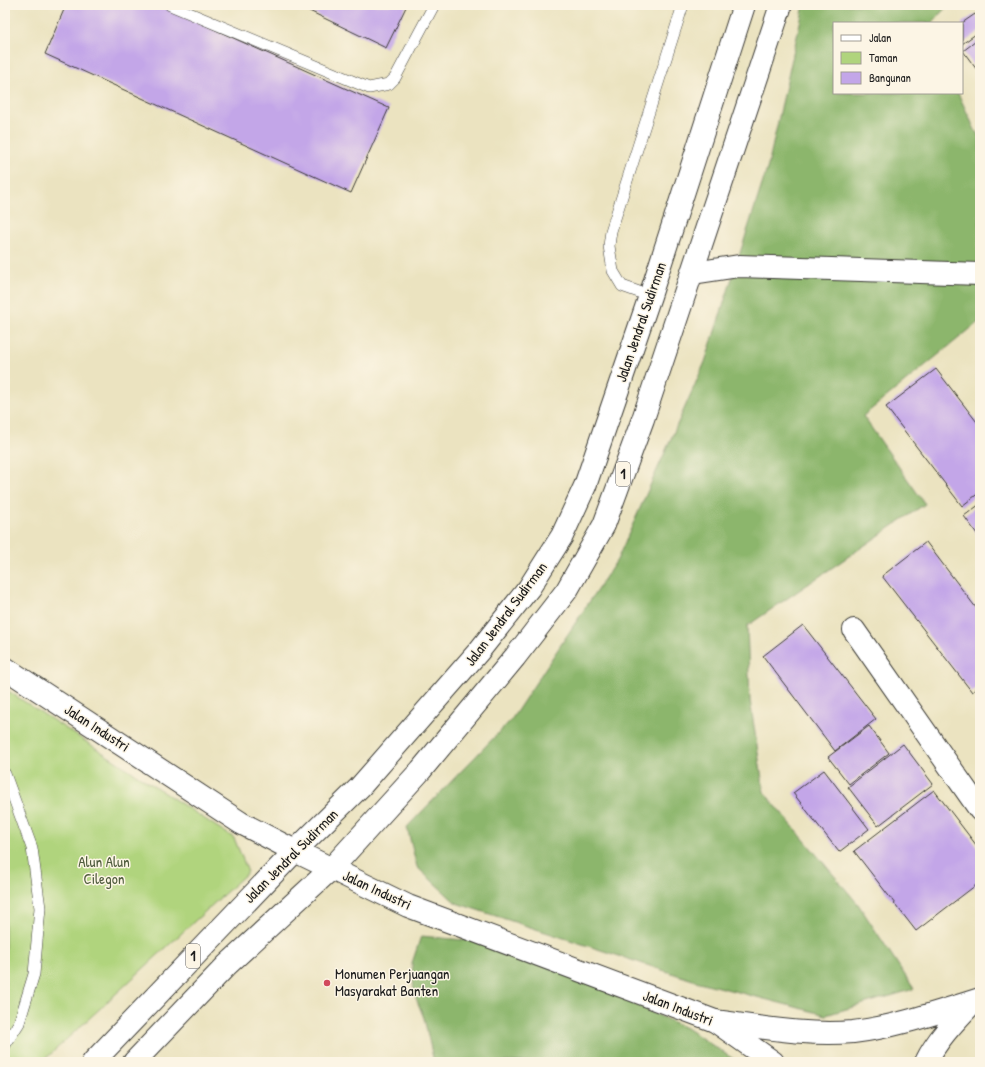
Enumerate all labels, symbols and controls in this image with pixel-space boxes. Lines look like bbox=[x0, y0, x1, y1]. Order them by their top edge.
legend bbox=[833, 22, 963, 94]
text: Jalan bbox=[869, 29, 891, 46]
text: Taman bbox=[869, 49, 898, 66]
text: Bangunan bbox=[869, 69, 911, 86]
street label: Jalan Jendral Sudirman bbox=[610, 259, 671, 385]
road number: 1 bbox=[616, 462, 630, 486]
street label: Jalan Jendral Sudirman bbox=[459, 557, 552, 670]
street label: Jalan Industri bbox=[61, 699, 134, 756]
street label: Jalan Jendral Sudirman bbox=[239, 804, 343, 907]
park label: Alun Alun Cilegon bbox=[78, 851, 130, 889]
street label: Jalan Industri bbox=[339, 864, 415, 915]
road number: 1 bbox=[186, 944, 200, 968]
place label: Monumen Perjuangan Masyarakat Banten bbox=[335, 963, 450, 1001]
marker: Monumen Perjuangan Masyarakat Banten bbox=[322, 978, 332, 988]
street label: Jalan Industri bbox=[640, 985, 716, 1031]

